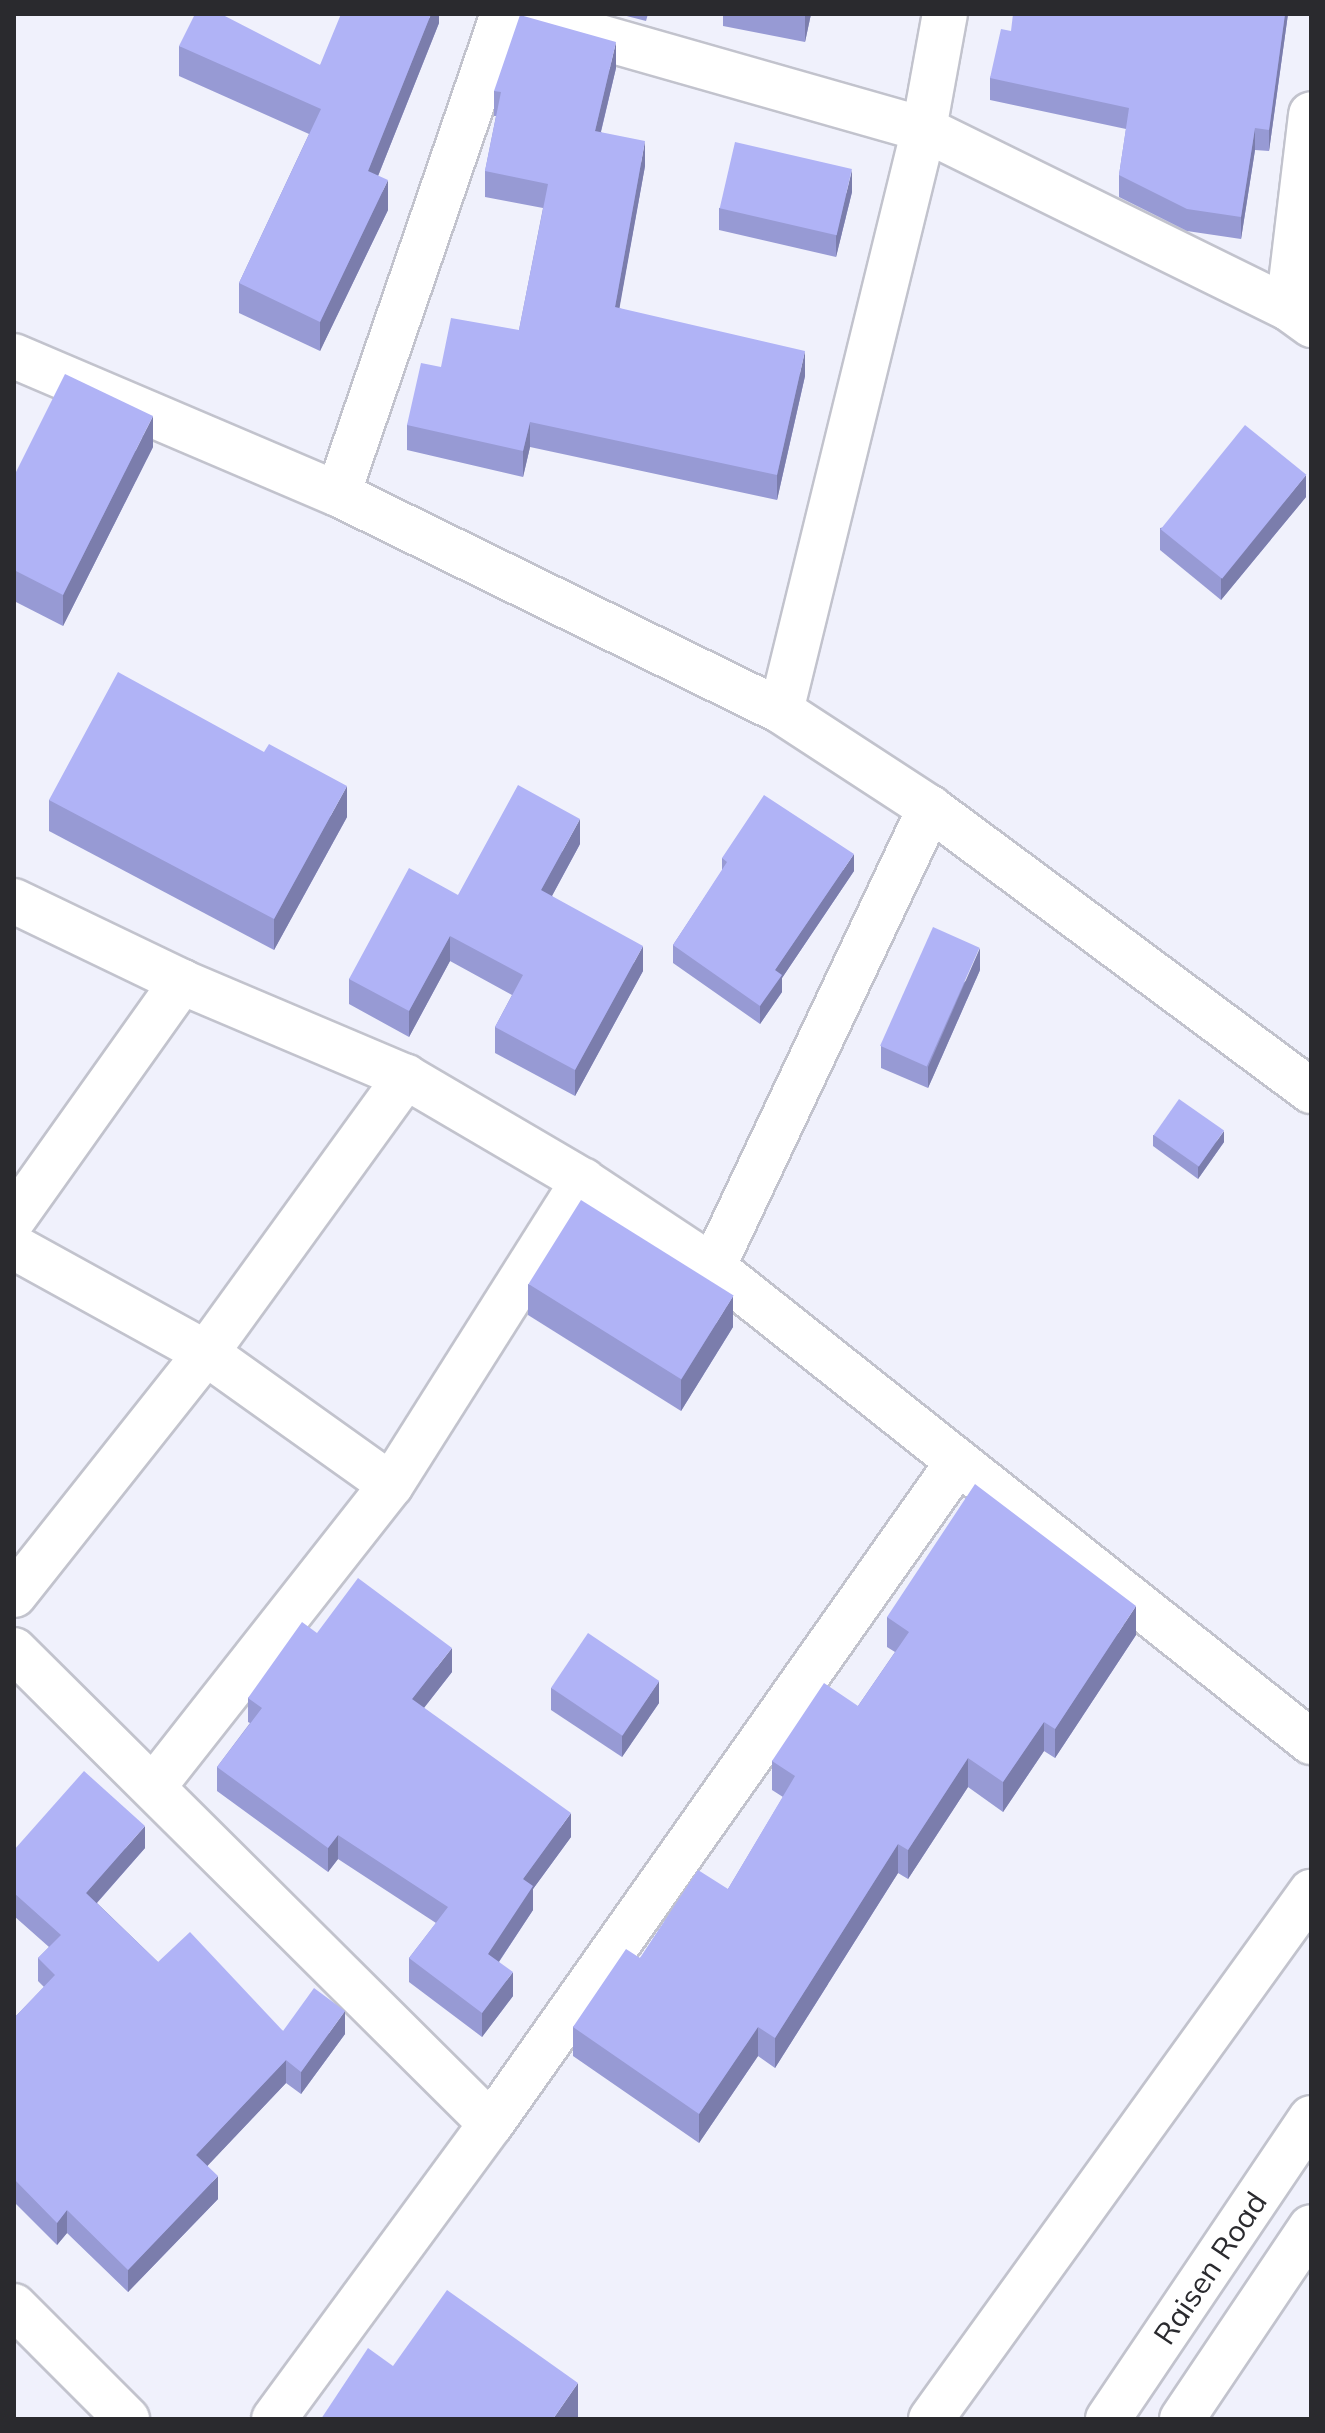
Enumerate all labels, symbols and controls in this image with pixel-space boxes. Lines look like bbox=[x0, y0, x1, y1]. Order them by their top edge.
street label: Raisen Road bbox=[1146, 2185, 1274, 2351]

